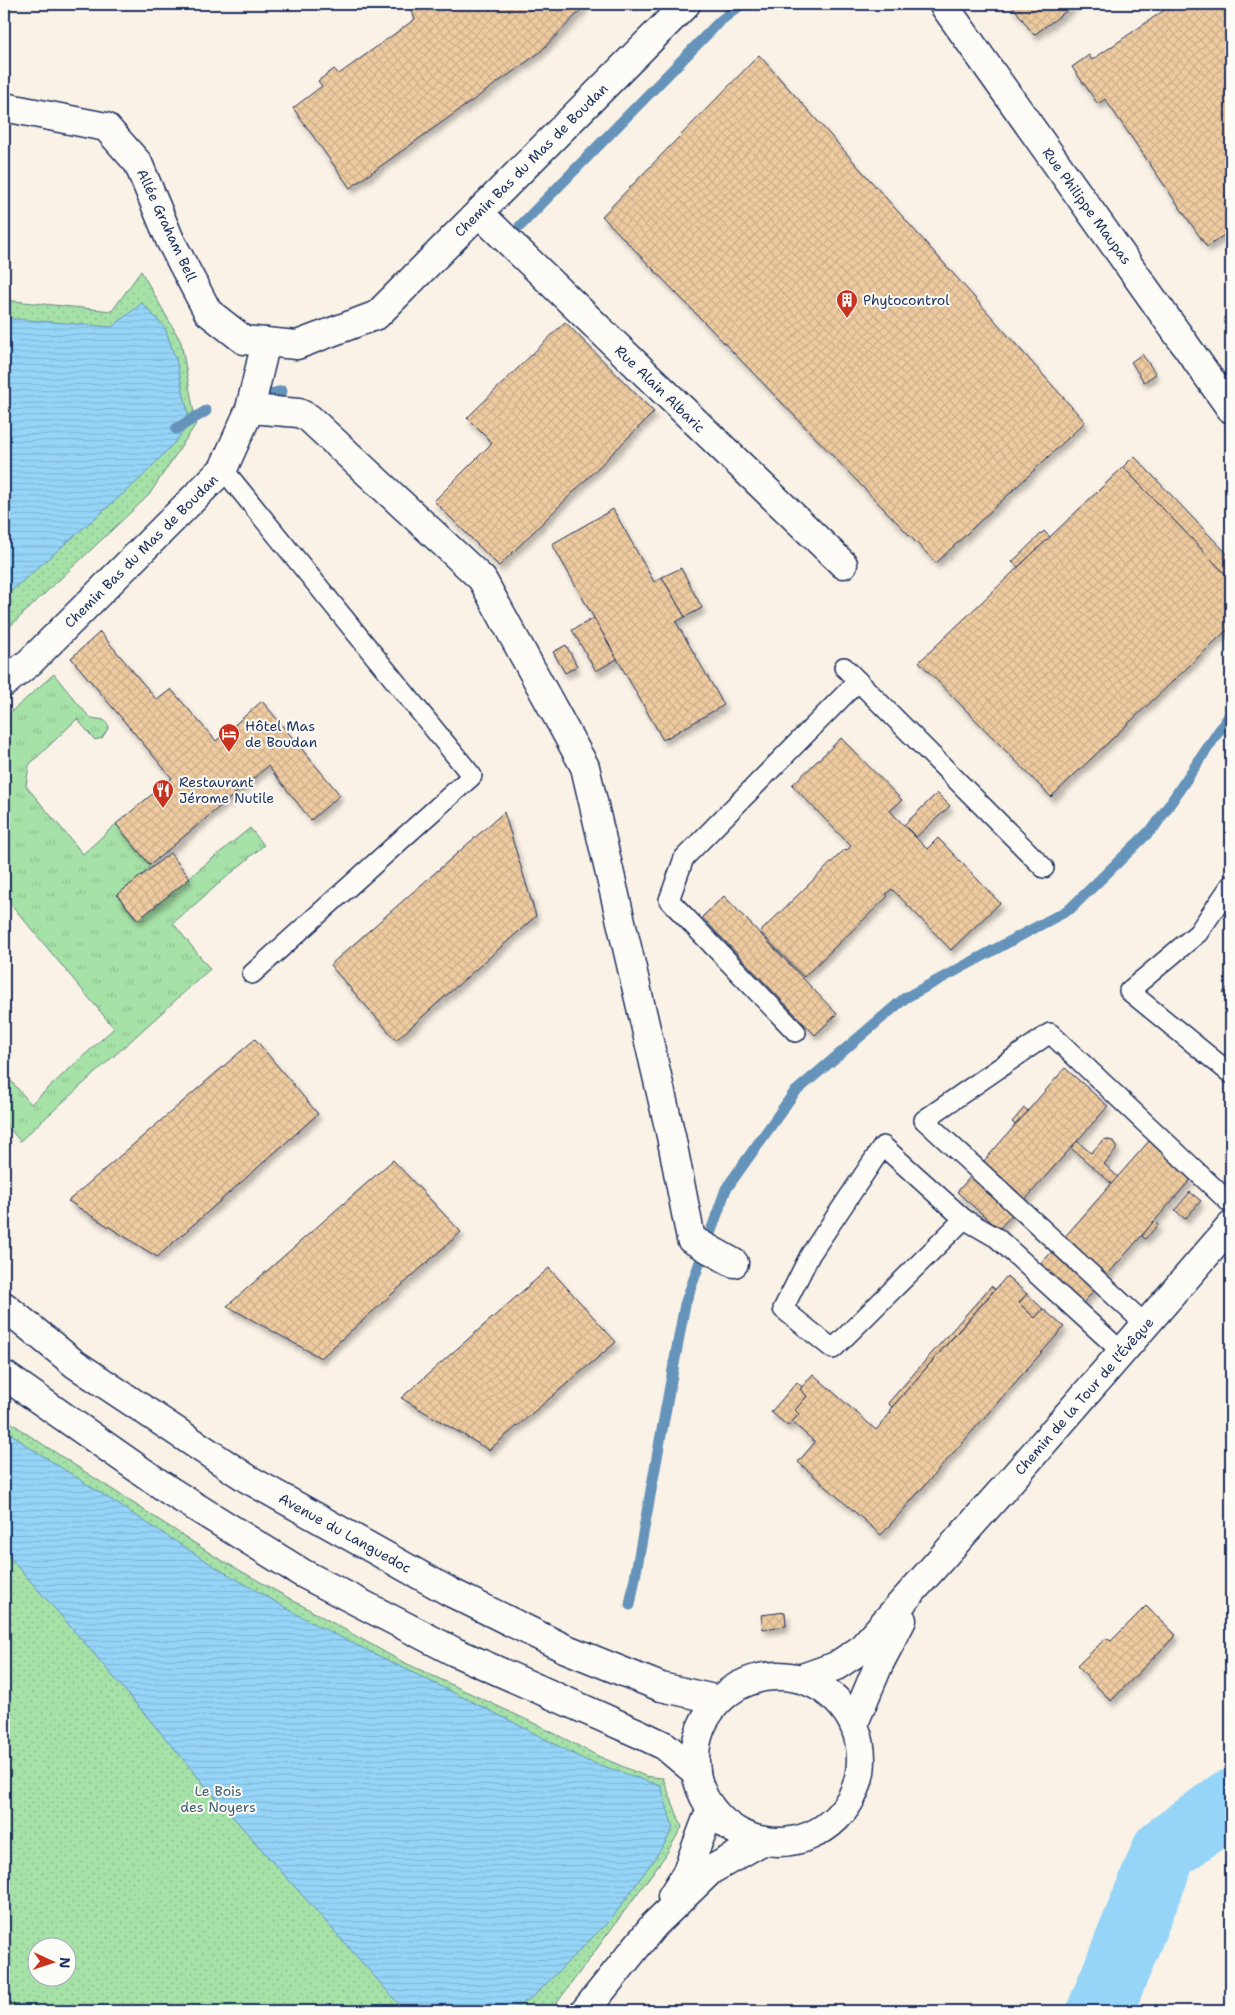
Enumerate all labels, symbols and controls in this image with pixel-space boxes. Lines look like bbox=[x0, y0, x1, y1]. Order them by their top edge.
street label: Chemin Bas du Mas de Boudan bbox=[450, 79, 612, 241]
street label: Rue Philippe Maupas bbox=[1038, 144, 1136, 268]
street label: Allée Graham Bell bbox=[133, 166, 201, 285]
building icon: Phytocontrol bbox=[835, 288, 859, 319]
place label: Phytocontrol bbox=[863, 291, 950, 309]
street label: Rue Alain Albaric bbox=[611, 341, 709, 437]
street label: Chemin Bas du Mas de Boudan bbox=[60, 470, 222, 632]
place label: Hôtel Mas de Boudan bbox=[245, 717, 318, 751]
hotel icon: Hôtel Mas de Boudan bbox=[217, 722, 241, 753]
place label: Restaurant Jérome Nutile bbox=[179, 773, 274, 807]
restaurant icon: Restaurant Jérome Nutile bbox=[151, 778, 175, 809]
street label: Chemin de la Tour de l'Évêque bbox=[1011, 1313, 1157, 1479]
street label: Avenue du Languedoc bbox=[276, 1489, 414, 1577]
park label: Le Bois des Noyers bbox=[180, 1782, 256, 1816]
north arrow bbox=[28, 1938, 78, 1988]
text: N bbox=[56, 1957, 74, 1969]

